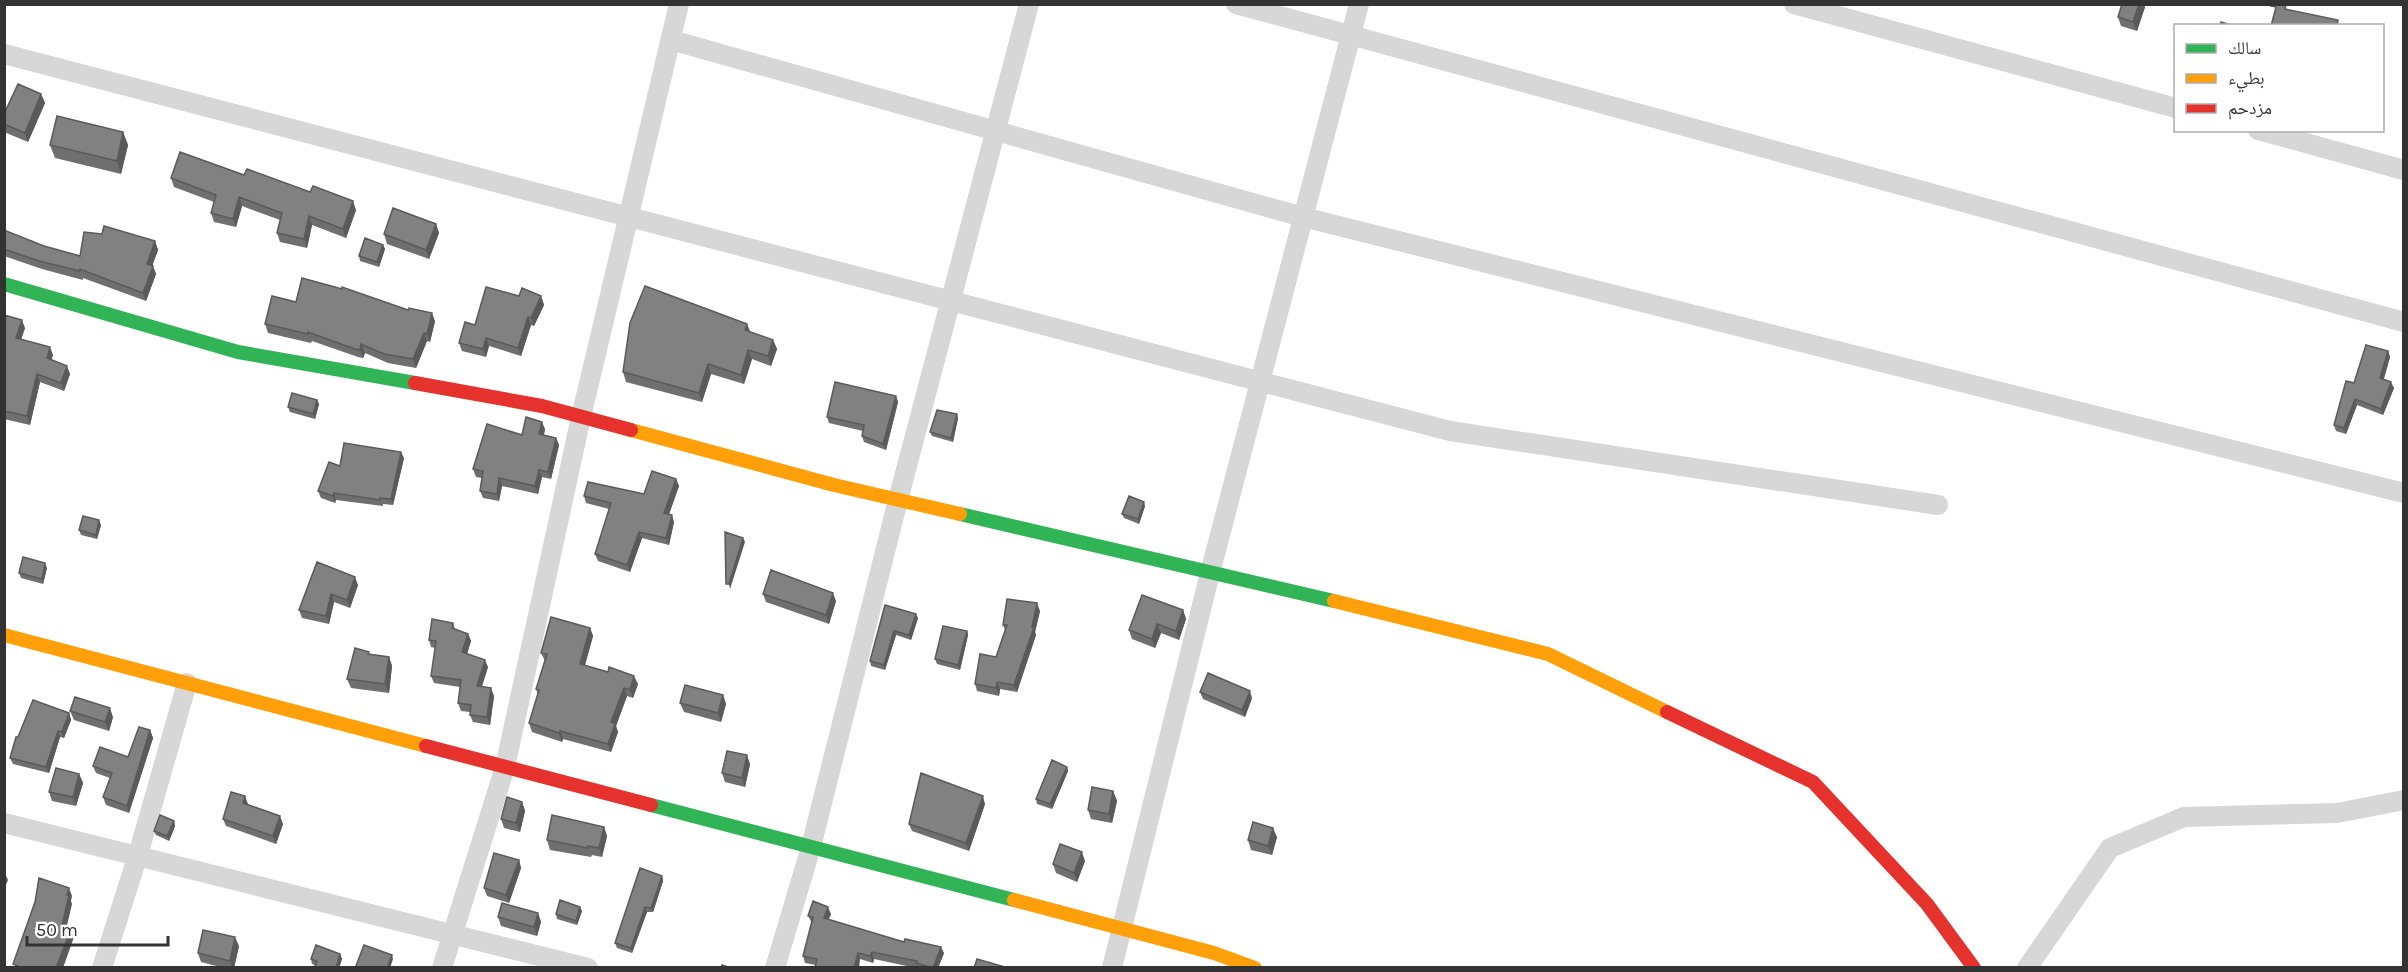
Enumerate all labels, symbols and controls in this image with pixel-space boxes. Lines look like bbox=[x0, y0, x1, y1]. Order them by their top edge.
legend bbox=[2174, 24, 2384, 132]
text: سالك bbox=[2228, 37, 2261, 59]
text: بطيء bbox=[2228, 67, 2265, 93]
text: مزدحم bbox=[2228, 97, 2272, 120]
scale bar bbox=[27, 909, 168, 947]
text: 50 m bbox=[36, 919, 78, 941]

